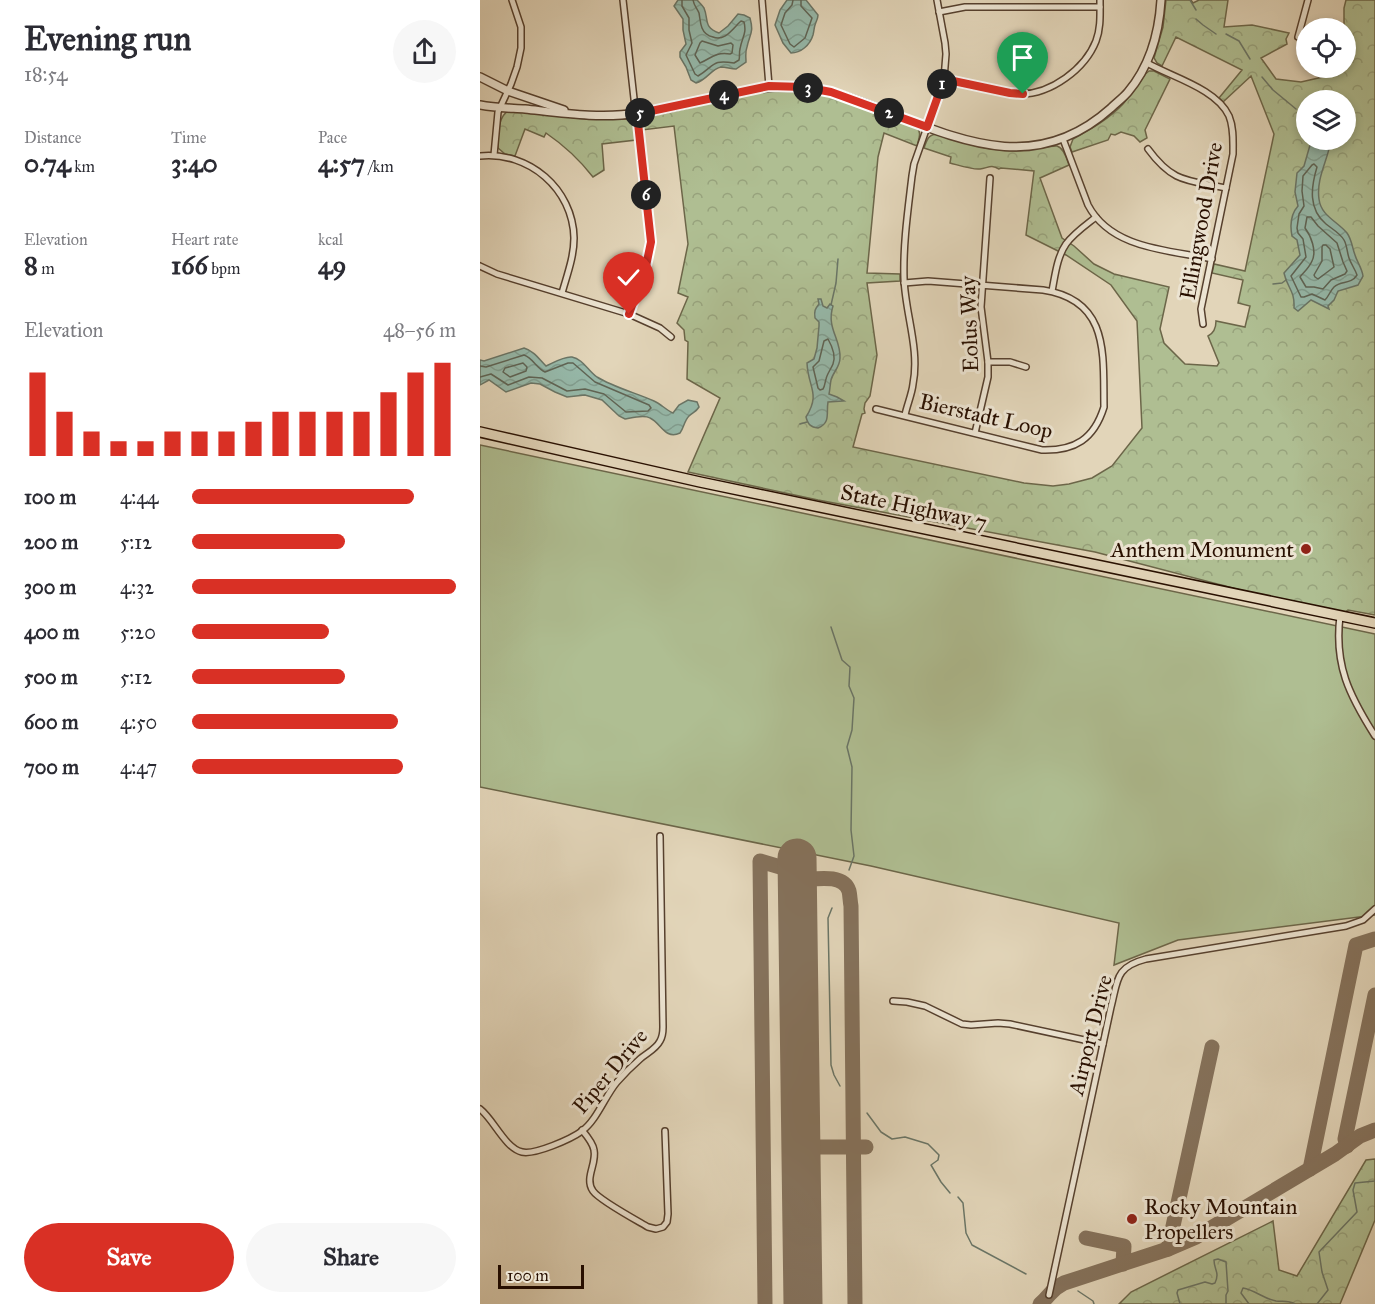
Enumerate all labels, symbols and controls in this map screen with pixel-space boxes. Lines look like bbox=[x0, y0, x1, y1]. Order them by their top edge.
map controls bbox=[1296, 18, 1356, 150]
button: locate bbox=[1296, 18, 1356, 78]
text: Evening run bbox=[24, 19, 191, 59]
button: share bbox=[393, 20, 456, 83]
pin bbox=[997, 32, 1048, 94]
icon: arrive bbox=[1006, 41, 1039, 74]
text: 18:54 bbox=[24, 62, 68, 86]
pin: 1 bbox=[927, 69, 957, 99]
pin: 3 bbox=[793, 73, 823, 103]
text: 1 bbox=[939, 74, 945, 93]
text: 3 bbox=[805, 78, 811, 97]
pin: 4 bbox=[709, 80, 739, 110]
text: 4 bbox=[720, 85, 728, 104]
button: layers bbox=[1296, 90, 1356, 150]
pin: 5 bbox=[625, 98, 655, 128]
pin: 2 bbox=[874, 98, 904, 128]
text: 5 bbox=[636, 103, 644, 122]
text: 2 bbox=[885, 103, 893, 122]
text: Distance bbox=[24, 128, 81, 147]
text: Time bbox=[171, 128, 206, 147]
text: Pace bbox=[318, 128, 347, 147]
street label: Ellingwood Drive bbox=[1174, 140, 1228, 302]
text: 0.74 bbox=[24, 147, 71, 179]
text: 3:40 bbox=[171, 147, 218, 179]
text: 4:57 bbox=[318, 147, 365, 179]
text: km bbox=[71, 157, 95, 176]
text: /km bbox=[365, 157, 394, 176]
pin: 6 bbox=[631, 180, 661, 210]
text: 6 bbox=[642, 185, 650, 204]
text: Elevation bbox=[24, 230, 88, 249]
text: Heart rate bbox=[171, 230, 238, 249]
text: kcal bbox=[318, 230, 343, 249]
text: 8 bbox=[24, 249, 38, 281]
text: 166 bbox=[171, 249, 208, 281]
text: 49 bbox=[318, 249, 346, 281]
pin bbox=[603, 252, 654, 314]
text: m bbox=[38, 259, 55, 278]
text: bpm bbox=[208, 259, 240, 278]
icon: check bbox=[612, 261, 645, 294]
street label: Eolus Way bbox=[954, 275, 984, 373]
text: Elevation bbox=[24, 318, 103, 342]
text: 48–56 m bbox=[383, 318, 456, 342]
street label: Bierstadt Loop bbox=[917, 388, 1055, 444]
street label: State Highway 7 bbox=[838, 478, 990, 536]
text: 100 m bbox=[24, 485, 76, 509]
text: 4:44 bbox=[120, 485, 158, 509]
text: 200 m bbox=[24, 530, 78, 554]
text: 5:12 bbox=[120, 530, 152, 554]
place label: Anthem Monument bbox=[1110, 536, 1294, 563]
marker: Anthem Monument bbox=[1299, 542, 1313, 556]
text: 300 m bbox=[24, 575, 76, 599]
text: 4:32 bbox=[120, 575, 154, 599]
text: 400 m bbox=[24, 620, 80, 644]
text: 5:20 bbox=[120, 620, 156, 644]
text: 500 m bbox=[24, 665, 78, 689]
text: 5:12 bbox=[120, 665, 152, 689]
text: 600 m bbox=[24, 710, 79, 734]
text: 4:50 bbox=[120, 710, 157, 734]
text: 700 m bbox=[24, 755, 79, 779]
text: 4:47 bbox=[120, 755, 157, 779]
street label: Airport Drive bbox=[1062, 972, 1118, 1099]
street label: Piper Drive bbox=[567, 1023, 653, 1119]
place label: Rocky Mountain Propellers bbox=[1144, 1193, 1297, 1245]
marker: Rocky Mountain Propellers bbox=[1125, 1212, 1139, 1226]
button: Save bbox=[24, 1223, 234, 1292]
button: Share bbox=[246, 1223, 456, 1292]
scale bar bbox=[498, 1262, 584, 1290]
text: 100 m bbox=[507, 1266, 549, 1285]

